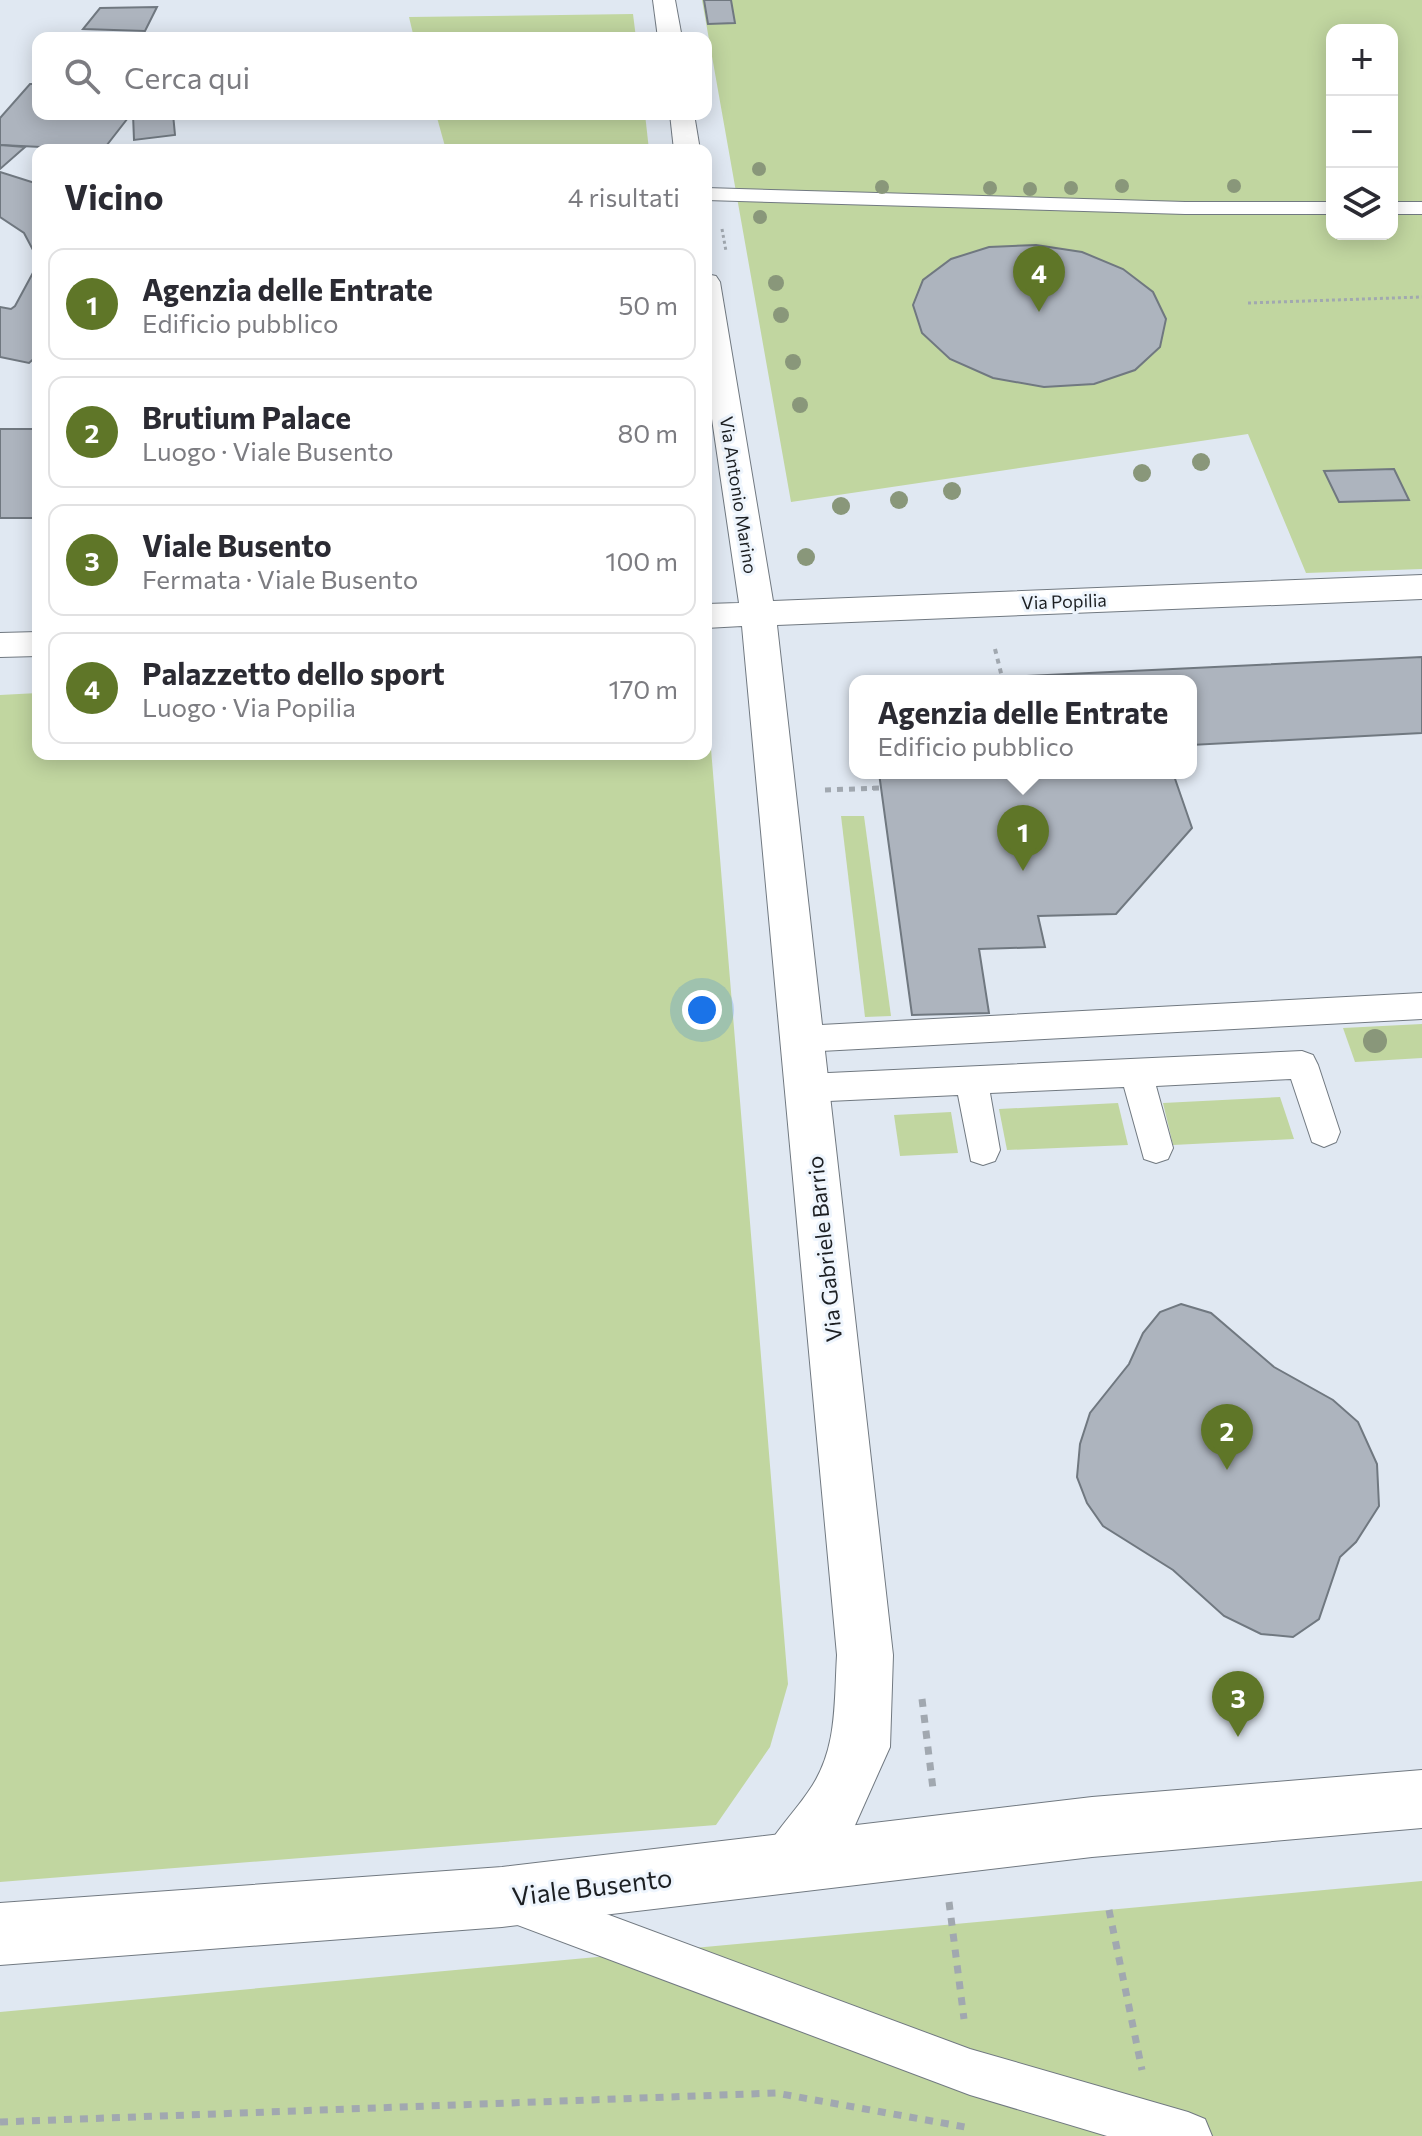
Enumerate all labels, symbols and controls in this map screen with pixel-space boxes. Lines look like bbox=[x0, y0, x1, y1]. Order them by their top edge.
map controls bbox=[1326, 24, 1398, 240]
button: + bbox=[1326, 24, 1398, 96]
search box bbox=[32, 32, 712, 120]
icon: search bbox=[60, 54, 104, 98]
text: Cerca qui bbox=[124, 58, 250, 95]
button: − bbox=[1326, 96, 1398, 168]
button: layers bbox=[1326, 168, 1398, 240]
text: Vicino bbox=[64, 175, 164, 217]
text: 4 risultati bbox=[568, 181, 680, 212]
pin: 4 bbox=[1013, 246, 1065, 312]
text: Agenzia delle Entrate bbox=[142, 270, 433, 307]
text: 1 bbox=[86, 289, 98, 320]
text: 50 m bbox=[618, 289, 678, 320]
text: Edificio pubblico bbox=[142, 307, 338, 338]
text: Brutium Palace bbox=[142, 398, 351, 435]
street label: Via Antonio Marino bbox=[716, 415, 762, 575]
text: 2 bbox=[85, 417, 99, 448]
text: 80 m bbox=[618, 417, 678, 448]
text: Luogo · Viale Busento bbox=[142, 435, 394, 466]
text: Viale Busento bbox=[142, 526, 332, 563]
text: 3 bbox=[84, 545, 100, 576]
text: 100 m bbox=[605, 545, 678, 576]
text: Fermata · Viale Busento bbox=[142, 563, 418, 594]
street label: Via Popilia bbox=[1021, 589, 1107, 613]
text: Palazzetto dello sport bbox=[142, 654, 445, 691]
text: 4 bbox=[84, 673, 100, 704]
text: 170 m bbox=[609, 673, 678, 704]
popup bbox=[849, 675, 1197, 779]
text: Luogo · Via Popilia bbox=[142, 691, 356, 722]
text: Agenzia delle Entrate bbox=[878, 693, 1168, 730]
text: Edificio pubblico bbox=[878, 730, 1074, 761]
pin: 1 bbox=[997, 805, 1049, 871]
your location bbox=[682, 990, 722, 1030]
street label: Via Gabriele Barrio bbox=[801, 1155, 847, 1343]
pin: 2 bbox=[1201, 1404, 1253, 1470]
pin: 3 bbox=[1212, 1671, 1264, 1737]
street label: Viale Busento bbox=[510, 1861, 674, 1911]

